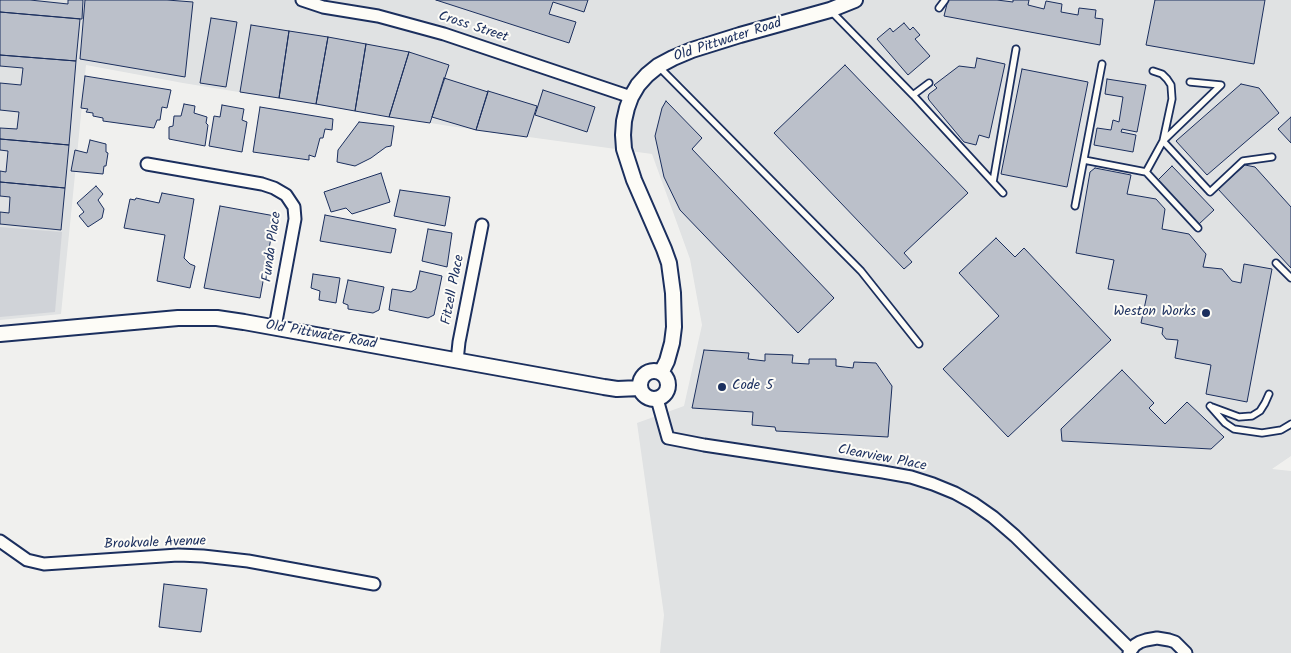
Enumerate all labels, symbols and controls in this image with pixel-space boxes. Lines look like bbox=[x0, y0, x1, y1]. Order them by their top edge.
street label: Cross Street bbox=[436, 9, 510, 47]
street label: Old Pittwater Road bbox=[672, 16, 784, 66]
street label: Funda Place bbox=[260, 211, 286, 283]
street label: Fitzell Place bbox=[439, 253, 469, 327]
place label: Weston Works bbox=[1113, 305, 1196, 321]
marker: Weston Works bbox=[1200, 307, 1212, 319]
street label: Old Pittwater Road bbox=[264, 318, 378, 354]
place label: Code 5 bbox=[732, 379, 773, 395]
marker: Code 5 bbox=[716, 381, 728, 393]
street label: Clearview Place bbox=[836, 442, 928, 476]
street label: Brookvale Avenue bbox=[104, 534, 206, 554]

